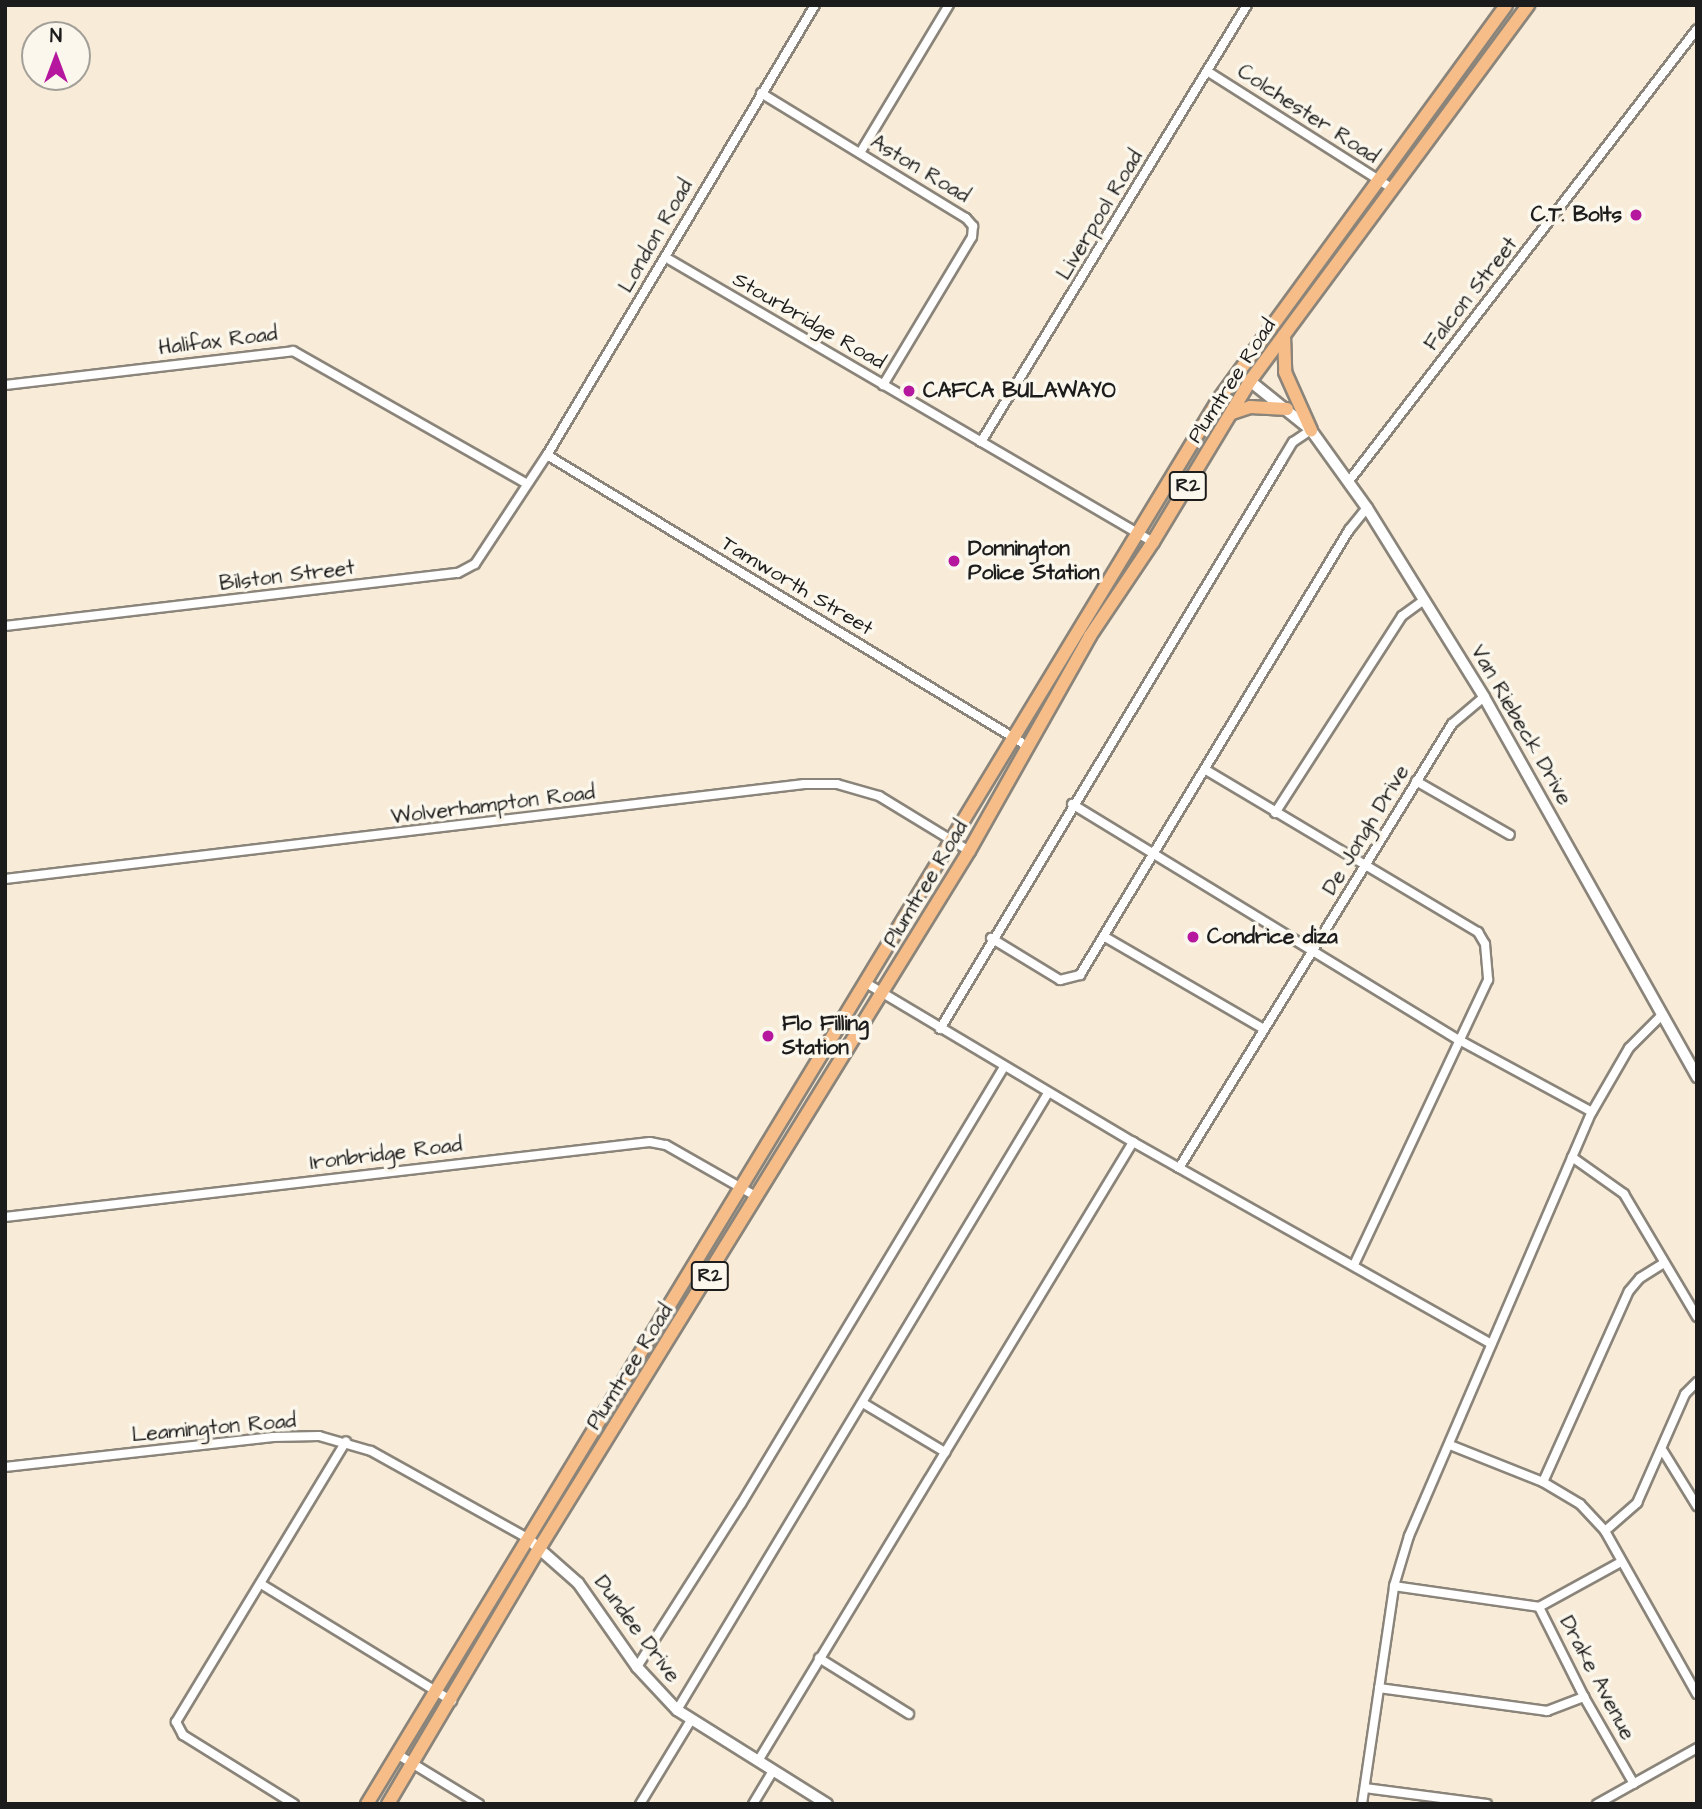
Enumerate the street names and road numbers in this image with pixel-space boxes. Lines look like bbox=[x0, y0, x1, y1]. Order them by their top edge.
street label: Colchester Road bbox=[1233, 59, 1383, 169]
street label: Aston Road bbox=[866, 130, 974, 208]
street label: Liverpool Road bbox=[1051, 146, 1149, 284]
street label: London Road bbox=[613, 175, 699, 297]
street label: Falcon Street bbox=[1419, 232, 1523, 356]
street label: Stourbridge Road bbox=[728, 267, 890, 375]
street label: Plumtree Road bbox=[1182, 314, 1282, 448]
street label: Halifax Road bbox=[157, 321, 279, 361]
road number: R2 bbox=[1169, 471, 1207, 502]
street label: Tamworth Street bbox=[717, 531, 877, 641]
street label: Bilston Street bbox=[218, 555, 356, 597]
street label: Van Riebeck Drive bbox=[1465, 640, 1577, 810]
street label: De Jongh Drive bbox=[1317, 760, 1415, 900]
street label: Wolverhampton Road bbox=[390, 780, 596, 830]
street label: Plumtree Road bbox=[878, 816, 974, 952]
street label: Ironbridge Road bbox=[308, 1132, 464, 1176]
road number: R2 bbox=[691, 1260, 729, 1292]
street label: Plumtree Road bbox=[581, 1300, 679, 1434]
street label: Leamington Road bbox=[131, 1408, 297, 1448]
street label: Dundee Drive bbox=[589, 1571, 685, 1687]
street label: Drake Avenue bbox=[1554, 1612, 1640, 1744]

